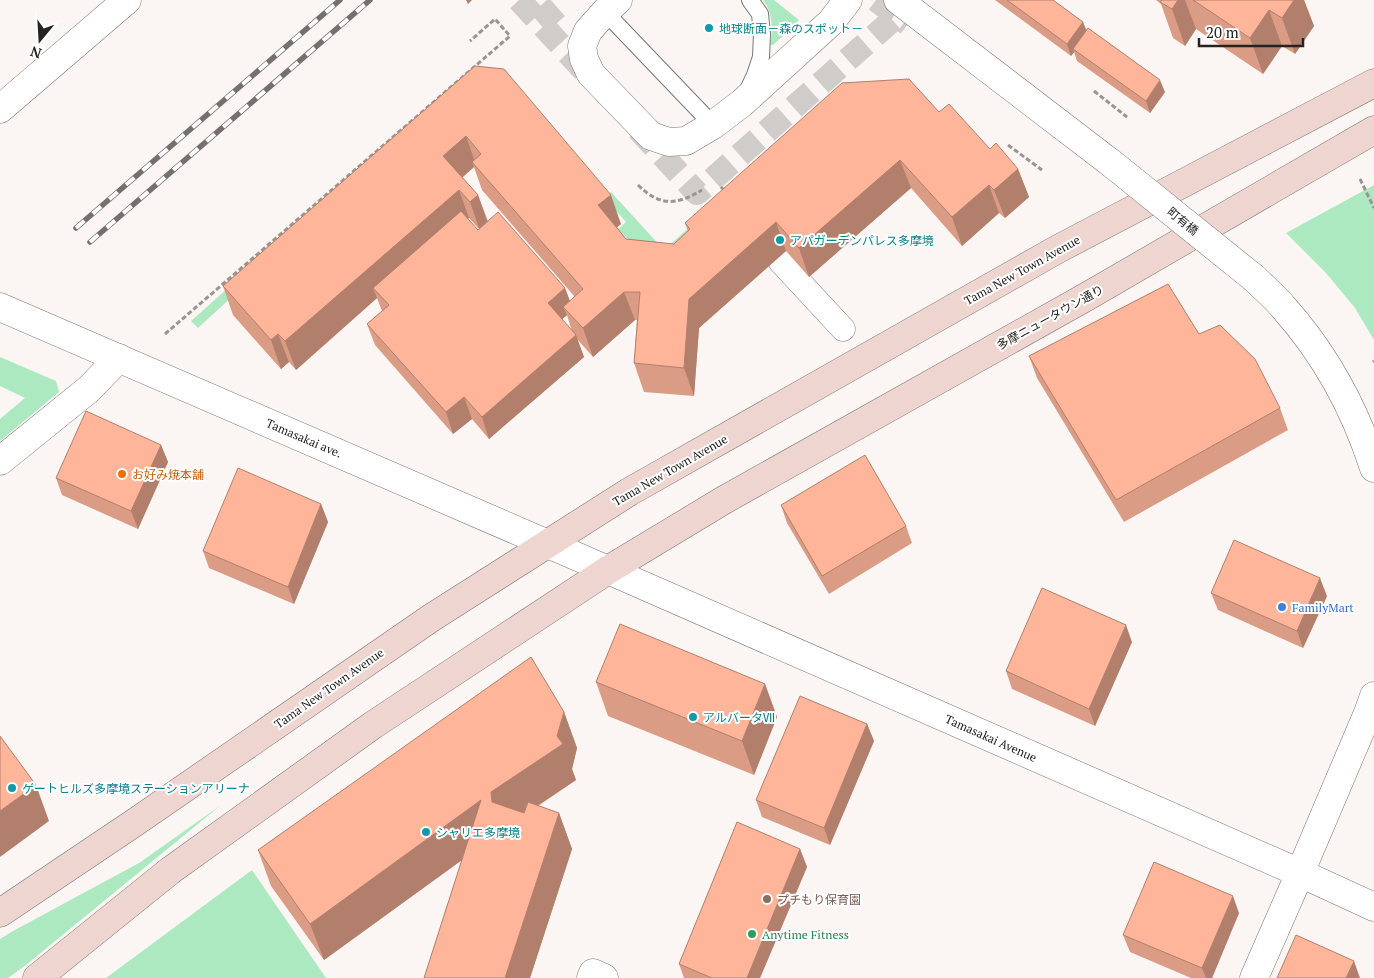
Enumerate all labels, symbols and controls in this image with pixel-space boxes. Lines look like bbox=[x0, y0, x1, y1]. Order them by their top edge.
north arrow bbox=[15, 15, 65, 65]
scale bar bbox=[1199, 15, 1303, 47]
place label: 地球断面－森のスポット－ bbox=[719, 21, 863, 36]
marker: 地球断面－森のスポット－ bbox=[703, 22, 715, 34]
text: 20 m bbox=[1206, 22, 1239, 42]
text: N bbox=[27, 42, 44, 64]
street label: 町有橋 bbox=[1164, 204, 1202, 238]
street label: Tama New Town Avenue bbox=[962, 232, 1082, 308]
place label: アパガーデンパレス多摩境 bbox=[790, 233, 934, 248]
marker: アパガーデンパレス多摩境 bbox=[774, 234, 786, 246]
street label: 多摩ニュータウン通り bbox=[994, 281, 1106, 353]
street label: Tamasakai ave. bbox=[264, 415, 344, 461]
street label: Tama New Town Avenue bbox=[610, 431, 730, 509]
place label: お好み焼本舗 bbox=[132, 467, 204, 482]
marker: お好み焼本舗 bbox=[116, 468, 128, 480]
place label: FamilyMart bbox=[1292, 600, 1354, 615]
marker: FamilyMart bbox=[1276, 601, 1288, 613]
street label: Tama New Town Avenue bbox=[271, 645, 387, 731]
place label: アルバータⅦ bbox=[703, 710, 775, 725]
marker: アルバータⅦ bbox=[687, 711, 699, 723]
street label: Tamasakai Avenue bbox=[943, 711, 1039, 765]
place label: ゲートヒルズ多摩境ステーションアリーナ bbox=[22, 781, 250, 796]
marker: ゲートヒルズ多摩境ステーションアリーナ bbox=[6, 782, 18, 794]
place label: シャリエ多摩境 bbox=[436, 825, 520, 840]
marker: シャリエ多摩境 bbox=[420, 826, 432, 838]
place label: プチもり保育園 bbox=[777, 892, 861, 907]
marker: プチもり保育園 bbox=[761, 893, 773, 905]
place label: Anytime Fitness bbox=[762, 927, 849, 942]
marker: Anytime Fitness bbox=[746, 928, 758, 940]

